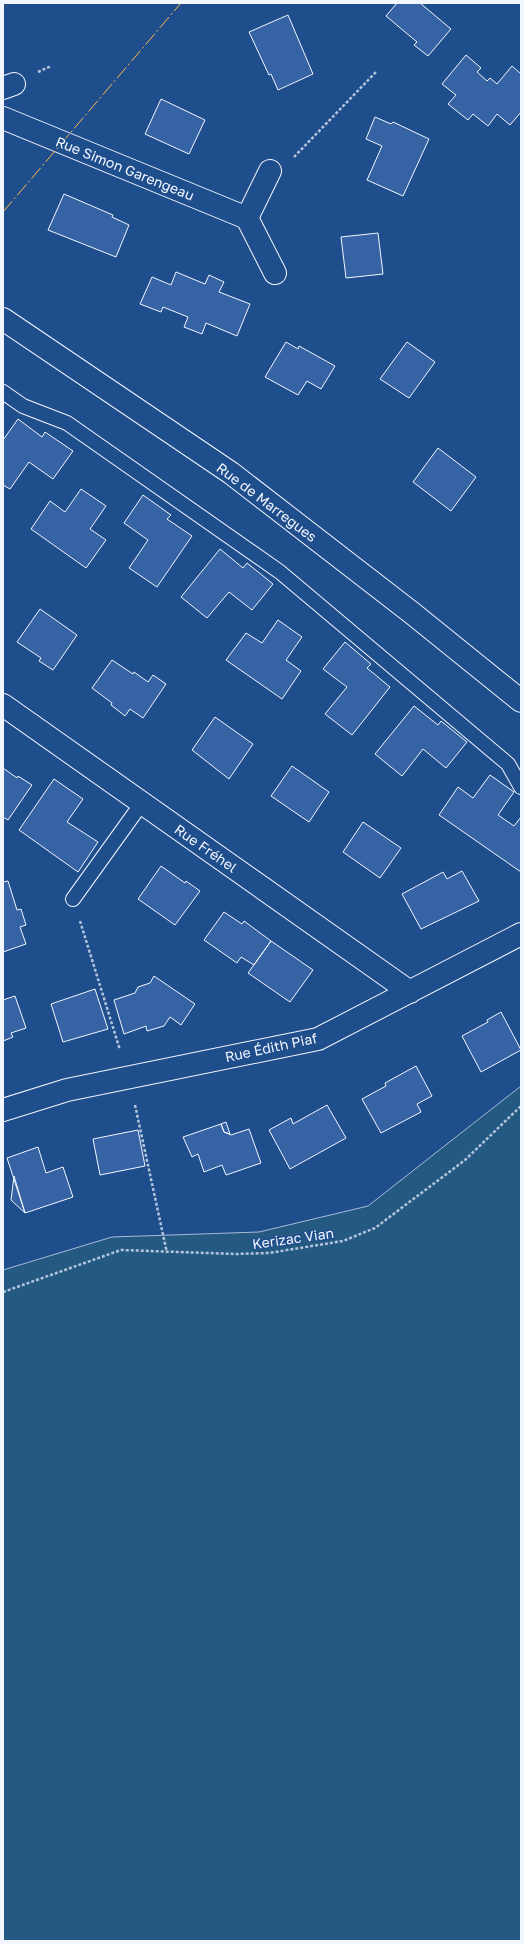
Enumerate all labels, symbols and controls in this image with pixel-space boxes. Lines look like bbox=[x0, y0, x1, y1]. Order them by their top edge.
street label: Rue Simon Garengeau bbox=[53, 132, 197, 204]
street label: Rue de Marregues bbox=[214, 459, 320, 545]
street label: Rue Fréhel bbox=[172, 820, 240, 876]
street label: Rue Édith Piaf bbox=[223, 1029, 319, 1065]
street label: Kerizac Vian bbox=[251, 1224, 335, 1252]

